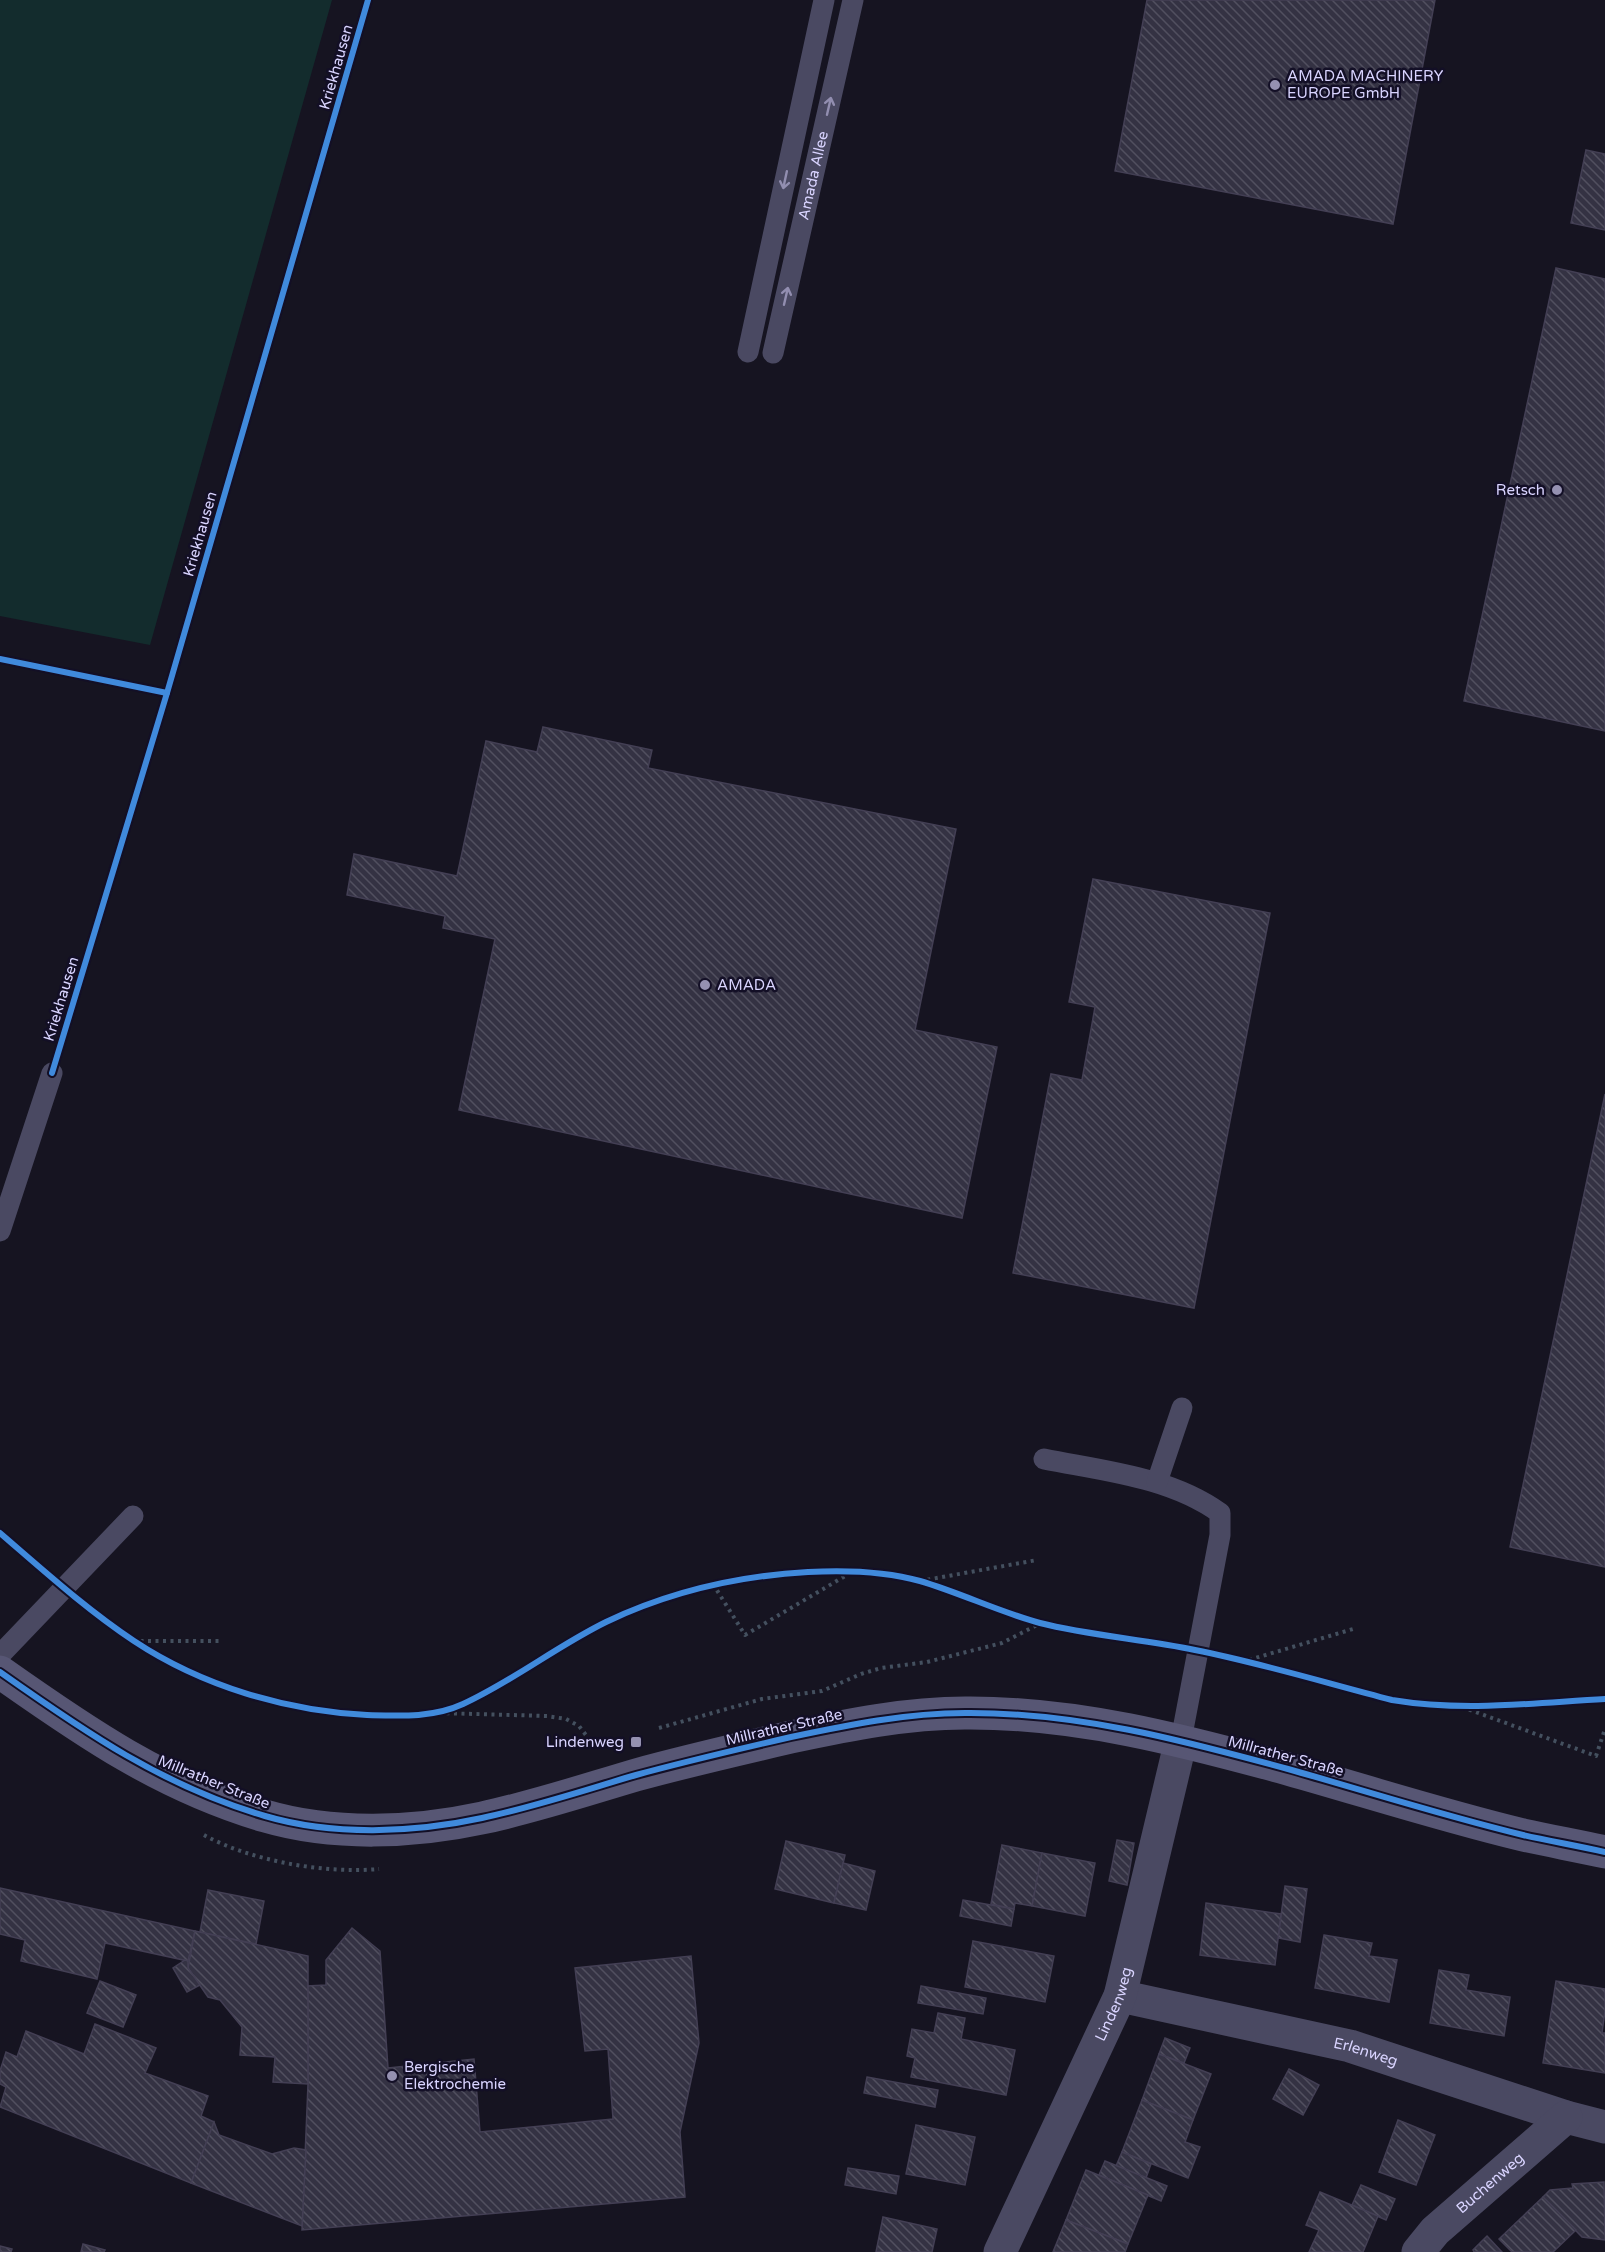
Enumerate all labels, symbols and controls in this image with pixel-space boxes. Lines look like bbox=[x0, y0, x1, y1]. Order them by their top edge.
street label: Kriekhausen bbox=[315, 22, 357, 112]
place label: AMADA MACHINERY EUROPE GmbH bbox=[1287, 67, 1444, 102]
marker: AMADA MACHINERY EUROPE GmbH bbox=[1268, 78, 1282, 92]
one-way arrow bbox=[824, 97, 835, 116]
street label: Amada Allee bbox=[794, 129, 832, 222]
one-way arrow bbox=[779, 170, 790, 190]
one-way arrow bbox=[781, 287, 793, 306]
place label: Retsch bbox=[1496, 481, 1545, 499]
marker: Retsch bbox=[1550, 483, 1564, 497]
street label: Kriekhausen bbox=[179, 489, 221, 579]
street label: Kriekhausen bbox=[40, 954, 82, 1044]
place label: AMADA bbox=[717, 976, 776, 994]
marker: AMADA bbox=[698, 978, 712, 992]
street label: Millrather Straße bbox=[724, 1705, 844, 1749]
street label: Millrather Straße bbox=[1226, 1732, 1346, 1780]
place label: Lindenweg bbox=[546, 1733, 624, 1751]
marker: Lindenweg bbox=[629, 1735, 643, 1749]
street label: Millrather Straße bbox=[155, 1751, 273, 1813]
street label: Lindenweg bbox=[1091, 1965, 1136, 2044]
street label: Erlenweg bbox=[1332, 2034, 1400, 2070]
place label: Bergische Elektrochemie bbox=[404, 2058, 506, 2093]
marker: Bergische Elektrochemie bbox=[385, 2069, 399, 2083]
street label: Buchenweg bbox=[1453, 2149, 1528, 2217]

